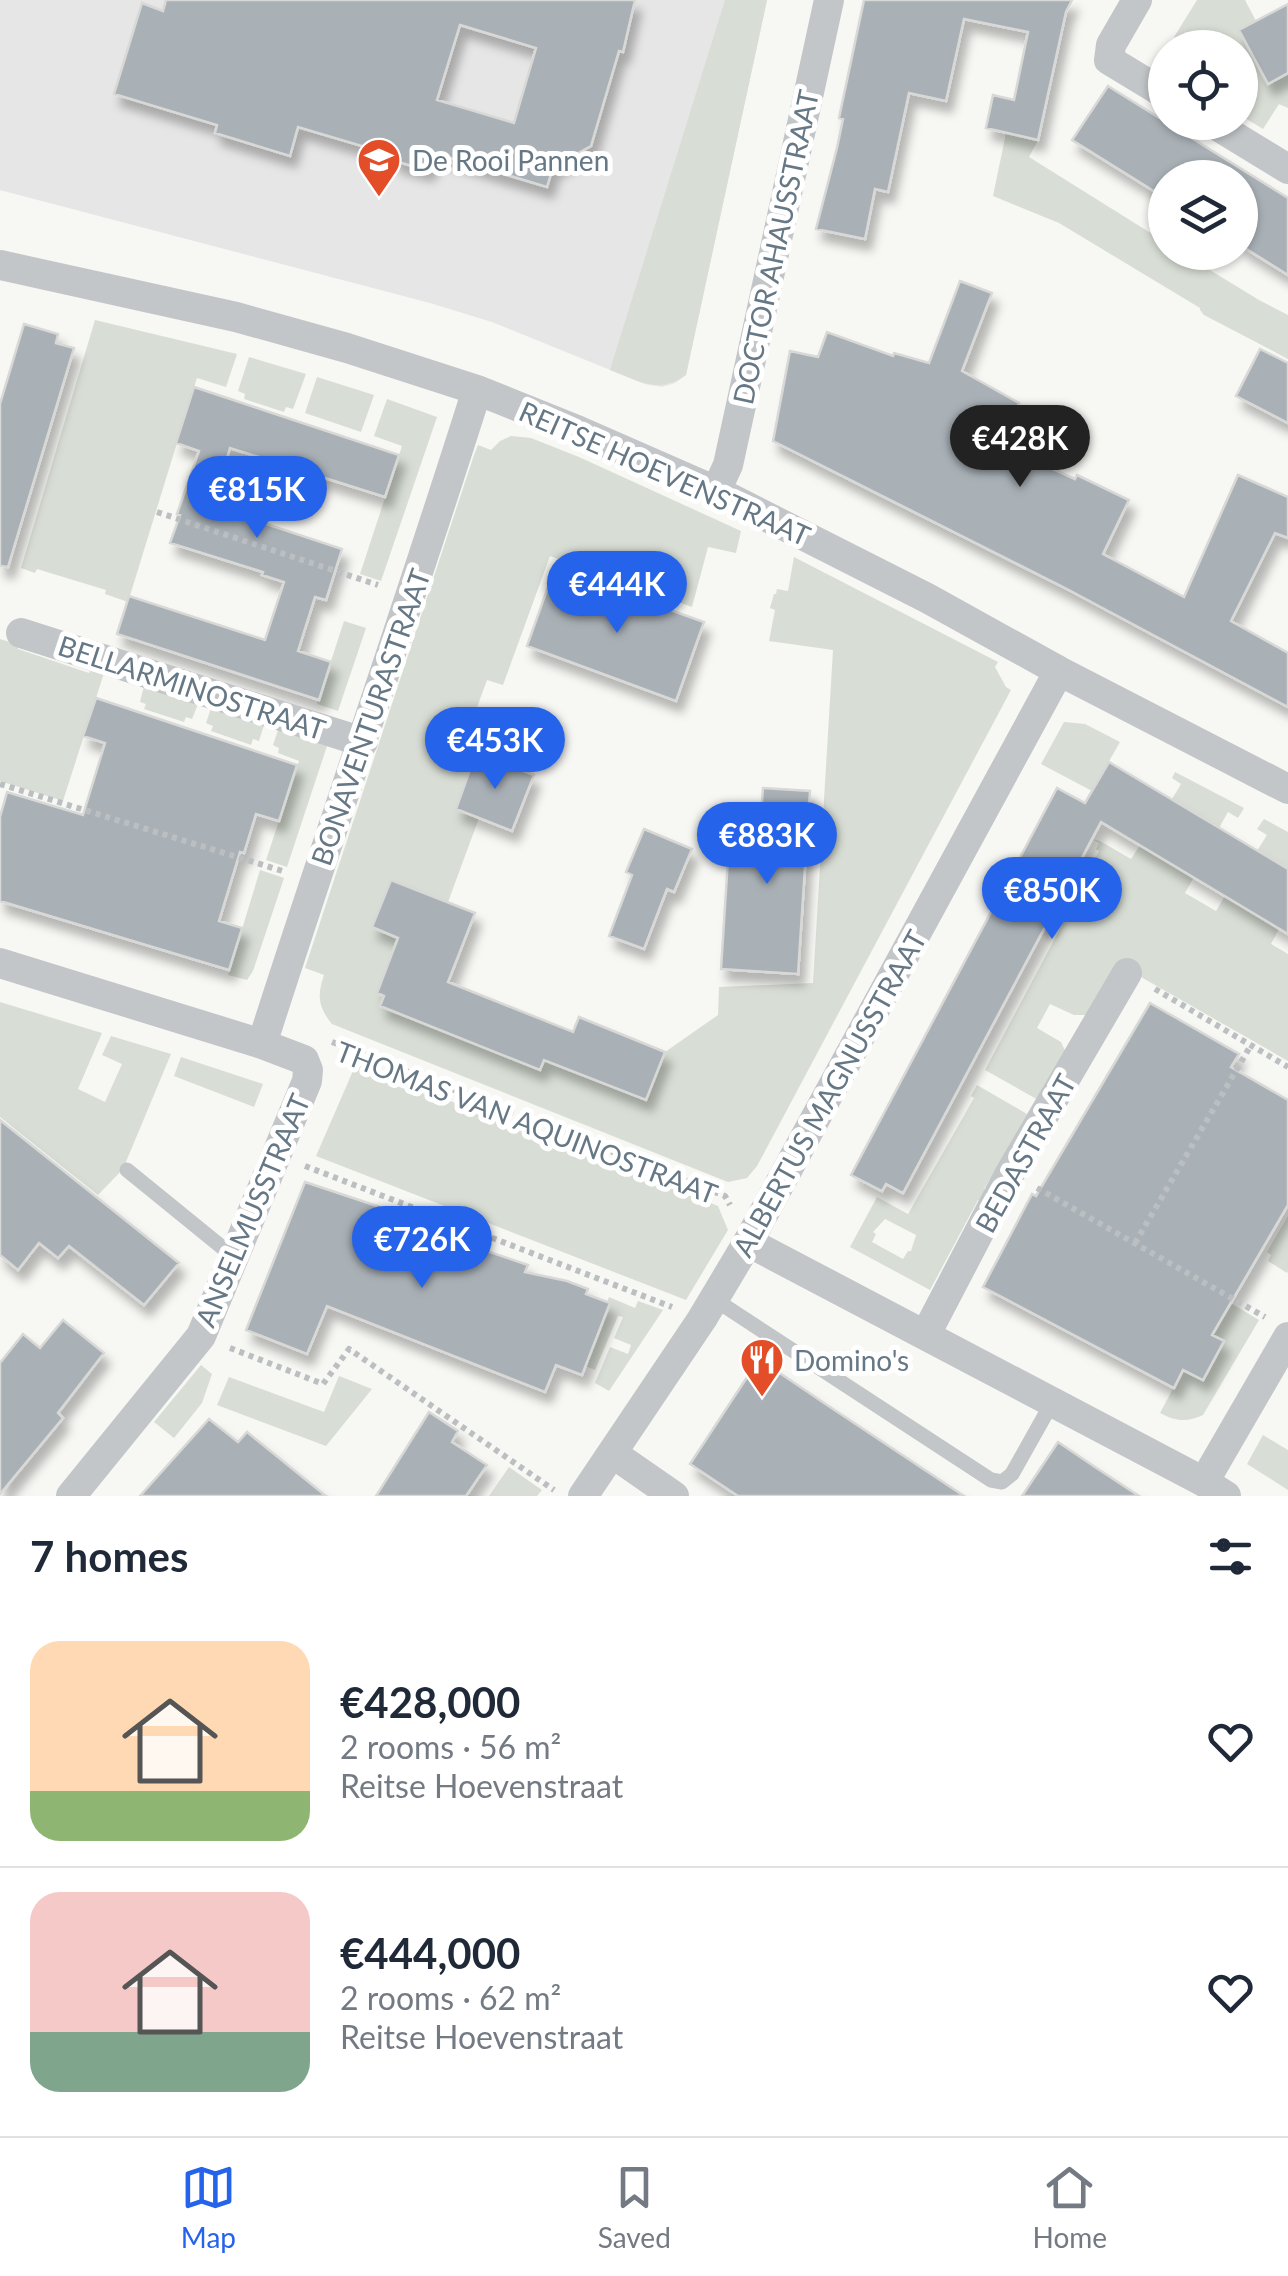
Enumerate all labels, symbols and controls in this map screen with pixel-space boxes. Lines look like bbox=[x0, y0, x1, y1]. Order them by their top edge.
map controls bbox=[1148, 30, 1258, 270]
button: locate bbox=[1148, 30, 1258, 140]
street label: DOCTOR AHAUSSTRAAT bbox=[725, 86, 825, 407]
school or university icon: De Rooi Pannen bbox=[356, 137, 402, 198]
place label: De Rooi Pannen bbox=[412, 143, 609, 177]
button: layers bbox=[1148, 160, 1258, 270]
street label: REITSE HOEVENSTRAAT bbox=[514, 393, 816, 553]
pin: €428K bbox=[950, 405, 1090, 490]
text: €428K bbox=[972, 418, 1068, 457]
pin: €815K bbox=[187, 456, 327, 541]
text: €815K bbox=[209, 469, 305, 508]
pin: €444K bbox=[547, 551, 687, 636]
street label: BONAVENTURASTRAAT bbox=[303, 564, 437, 870]
text: €444K bbox=[569, 564, 665, 603]
street label: BELLARMINOSTRAAT bbox=[54, 628, 330, 746]
pin: €453K bbox=[425, 707, 565, 792]
text: €453K bbox=[447, 720, 543, 759]
pin: €883K bbox=[697, 802, 837, 887]
text: €883K bbox=[719, 815, 815, 854]
pin: €850K bbox=[982, 857, 1122, 942]
text: €850K bbox=[1004, 870, 1100, 909]
street label: ALBERTUS MAGNUSSTRAAT bbox=[725, 924, 933, 1262]
street label: THOMAS VAN AQUINOSTRAAT bbox=[332, 1033, 723, 1211]
street label: BEDASTRAAT bbox=[968, 1068, 1083, 1238]
street label: ANSELMUSSTRAAT bbox=[188, 1088, 317, 1332]
pin: €726K bbox=[352, 1206, 492, 1291]
text: €726K bbox=[374, 1219, 470, 1258]
restaurant icon: Domino's bbox=[739, 1337, 785, 1398]
place label: Domino's bbox=[794, 1343, 909, 1377]
icon: filters bbox=[1203, 1529, 1258, 1584]
text: 7 homes bbox=[30, 1531, 188, 1581]
text: €428,000 bbox=[340, 1677, 520, 1727]
icon: home bbox=[110, 1681, 230, 1801]
icon: heart bbox=[1203, 1714, 1258, 1769]
text: 2 rooms · 56 m² bbox=[340, 1727, 561, 1766]
text: Reitse Hoevenstraat bbox=[340, 1766, 623, 1805]
text: €444,000 bbox=[340, 1928, 520, 1978]
icon: home bbox=[110, 1932, 230, 2052]
icon: heart bbox=[1203, 1965, 1258, 2020]
text: 2 rooms · 62 m² bbox=[340, 1978, 561, 2017]
text: Reitse Hoevenstraat bbox=[340, 2017, 623, 2056]
tab: Map bbox=[181, 2160, 236, 2254]
tab: Saved bbox=[598, 2160, 671, 2254]
tab: Home bbox=[1033, 2160, 1107, 2254]

